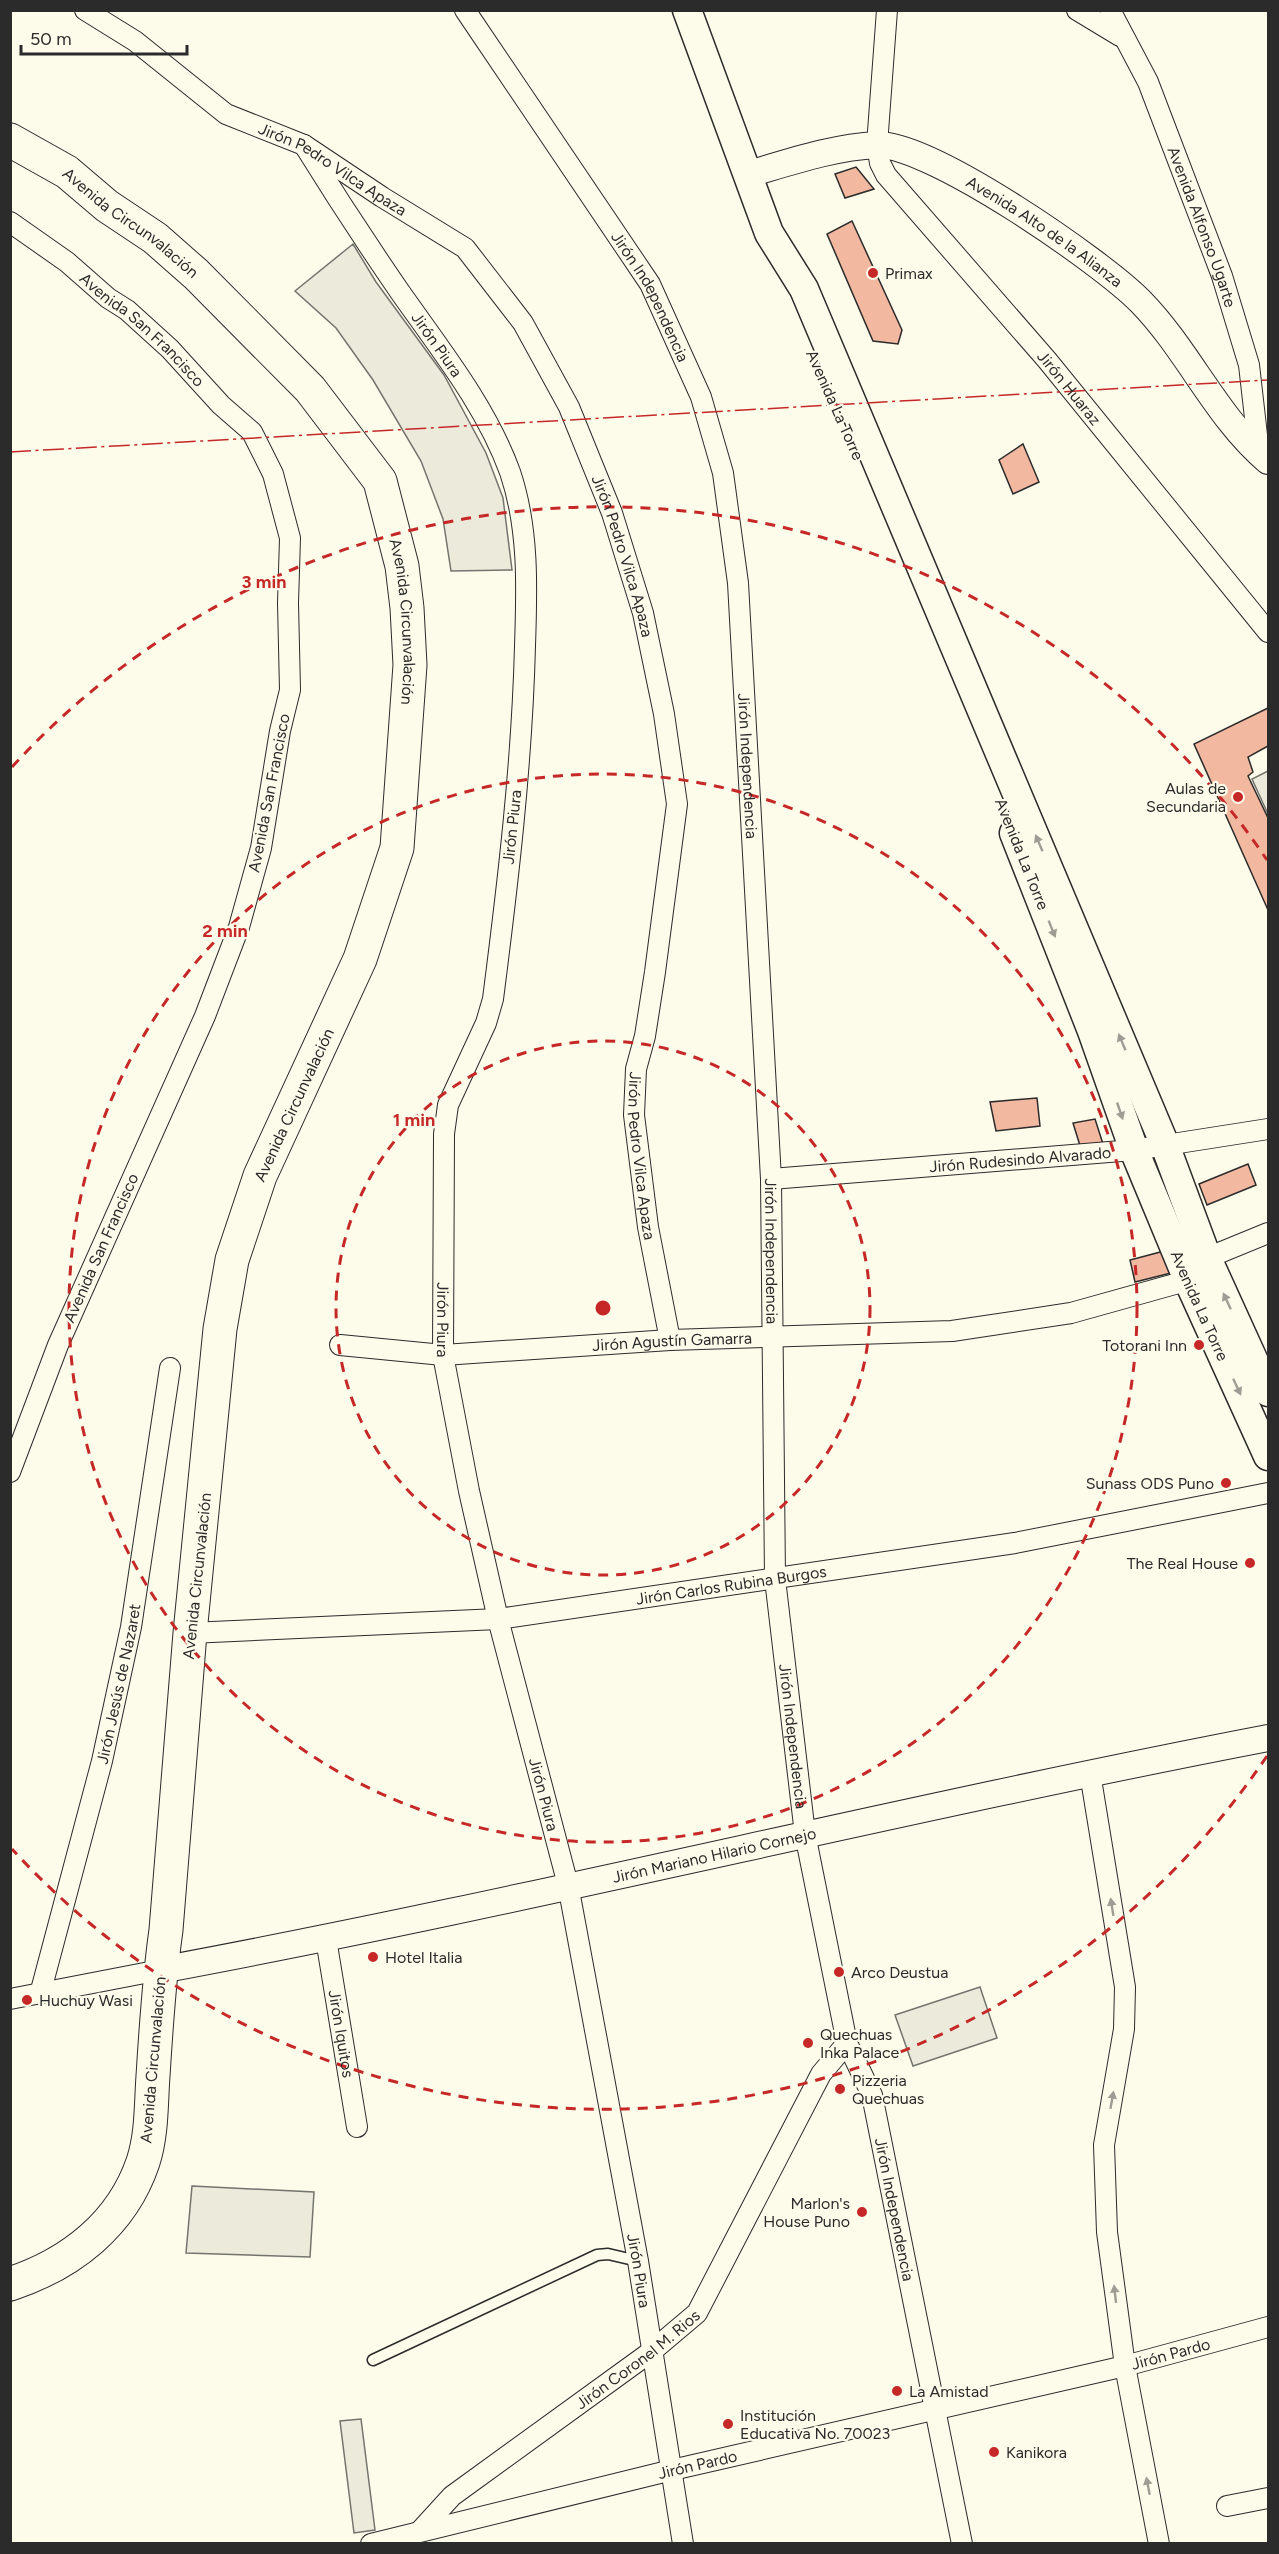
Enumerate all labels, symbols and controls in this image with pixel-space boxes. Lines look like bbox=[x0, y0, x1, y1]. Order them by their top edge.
scale bar bbox=[21, 18, 188, 56]
text: 50 m bbox=[30, 28, 72, 50]
street label: Jirón Pedro Vilca Apaza bbox=[256, 118, 410, 219]
street label: Avenida Alfonso Ugarte bbox=[1164, 144, 1240, 310]
street label: Avenida Circunvalación bbox=[59, 163, 203, 282]
street label: Avenida Alto de la Alianza bbox=[963, 172, 1127, 291]
street label: Jirón Independencia bbox=[608, 228, 693, 365]
place label: Primax bbox=[885, 264, 933, 283]
marker: Primax bbox=[866, 266, 880, 280]
street label: Avenida San Francisco bbox=[76, 268, 209, 390]
street label: Jirón Piura bbox=[408, 308, 467, 381]
street label: Avenida La Torre bbox=[802, 347, 868, 463]
street label: Jirón Huaraz bbox=[1034, 347, 1105, 429]
street label: Jirón Pedro Vilca Apaza bbox=[588, 472, 657, 639]
street label: Avenida Circunvalación bbox=[386, 536, 420, 706]
text: 3 min bbox=[242, 571, 286, 593]
street label: Jirón Independencia bbox=[735, 693, 762, 839]
street label: Avenida San Francisco bbox=[244, 712, 294, 874]
place label: Aulas de Secundaria bbox=[1146, 779, 1226, 816]
street label: Jirón Piura bbox=[499, 789, 525, 865]
marker: Aulas de Secundaria bbox=[1231, 790, 1245, 804]
street label: Avenida La Torre bbox=[991, 795, 1053, 913]
one-way arrow bbox=[1034, 834, 1043, 852]
text: 2 min bbox=[202, 920, 248, 942]
one-way arrow bbox=[1047, 920, 1057, 938]
street label: Avenida Circunvalación bbox=[250, 1025, 338, 1185]
one-way arrow bbox=[1117, 1033, 1126, 1051]
street label: Jirón Pedro Vilca Apaza bbox=[624, 1071, 660, 1241]
one-way arrow bbox=[1115, 1102, 1125, 1120]
text: 1 min bbox=[393, 1109, 435, 1131]
street label: Jirón Rudesindo Alvarado bbox=[929, 1142, 1112, 1176]
street label: Avenida San Francisco bbox=[60, 1170, 142, 1326]
street label: Jirón Independencia bbox=[761, 1178, 782, 1324]
street label: Avenida La Torre bbox=[1167, 1248, 1233, 1364]
street label: Jirón Piura bbox=[433, 1282, 453, 1357]
one-way arrow bbox=[1222, 1292, 1231, 1309]
centre of rings bbox=[593, 1298, 613, 1318]
street label: Jirón Agustín Gamarra bbox=[592, 1328, 752, 1355]
place label: Totorani Inn bbox=[1102, 1336, 1187, 1355]
marker: Totorani Inn bbox=[1192, 1338, 1206, 1352]
one-way arrow bbox=[1232, 1379, 1242, 1397]
place label: Sunass ODS Puno bbox=[1086, 1474, 1214, 1493]
marker: Sunass ODS Puno bbox=[1219, 1476, 1233, 1490]
street label: Avenida Circunvalación bbox=[179, 1492, 215, 1660]
place label: The Real House bbox=[1127, 1554, 1238, 1573]
marker: The Real House bbox=[1243, 1556, 1257, 1570]
street label: Jirón Carlos Rubina Burgos bbox=[635, 1561, 828, 1608]
street label: Jirón Jesús de Nazaret bbox=[92, 1602, 144, 1766]
street label: Jirón Independencia bbox=[776, 1663, 811, 1810]
street label: Jirón Piura bbox=[525, 1755, 563, 1833]
street label: Jirón Mariano Hilario Cornejo bbox=[610, 1823, 818, 1886]
one-way arrow bbox=[1107, 1898, 1116, 1917]
place label: Hotel Italia bbox=[385, 1948, 462, 1967]
marker: Hotel Italia bbox=[366, 1950, 380, 1964]
place label: Arco Deustua bbox=[851, 1963, 948, 1982]
marker: Arco Deustua bbox=[832, 1965, 846, 1979]
street label: Avenida Circunvalación bbox=[136, 1976, 170, 2144]
street label: Jirón Iquitos bbox=[325, 1988, 358, 2079]
place label: Huchuy Wasi bbox=[39, 1991, 133, 2010]
marker: Huchuy Wasi bbox=[20, 1993, 34, 2007]
place label: Quechuas Inka Palace bbox=[820, 2025, 900, 2062]
marker: Quechuas Inka Palace bbox=[801, 2036, 815, 2050]
place label: Pizzeria Quechuas bbox=[852, 2071, 924, 2108]
marker: Pizzeria Quechuas bbox=[833, 2082, 847, 2096]
one-way arrow bbox=[1107, 2091, 1116, 2110]
street label: Jirón Independencia bbox=[871, 2136, 919, 2283]
place label: Marlon's House Puno bbox=[763, 2194, 850, 2231]
marker: Marlon's House Puno bbox=[855, 2205, 869, 2219]
street label: Jirón Piura bbox=[624, 2232, 655, 2309]
one-way arrow bbox=[1110, 2284, 1120, 2303]
street label: Jirón Coronel M. Rios bbox=[572, 2305, 703, 2413]
street label: Jirón Pardo bbox=[1129, 2334, 1212, 2373]
place label: La Amistad bbox=[909, 2382, 989, 2401]
marker: La Amistad bbox=[890, 2384, 904, 2398]
place label: Institución Educativa No. 70023 bbox=[740, 2406, 890, 2443]
marker: Institución Educativa No. 70023 bbox=[721, 2417, 735, 2431]
place label: Kanikora bbox=[1006, 2443, 1067, 2462]
marker: Kanikora bbox=[987, 2445, 1001, 2459]
street label: Jirón Pardo bbox=[656, 2446, 739, 2483]
one-way arrow bbox=[1143, 2476, 1152, 2495]

